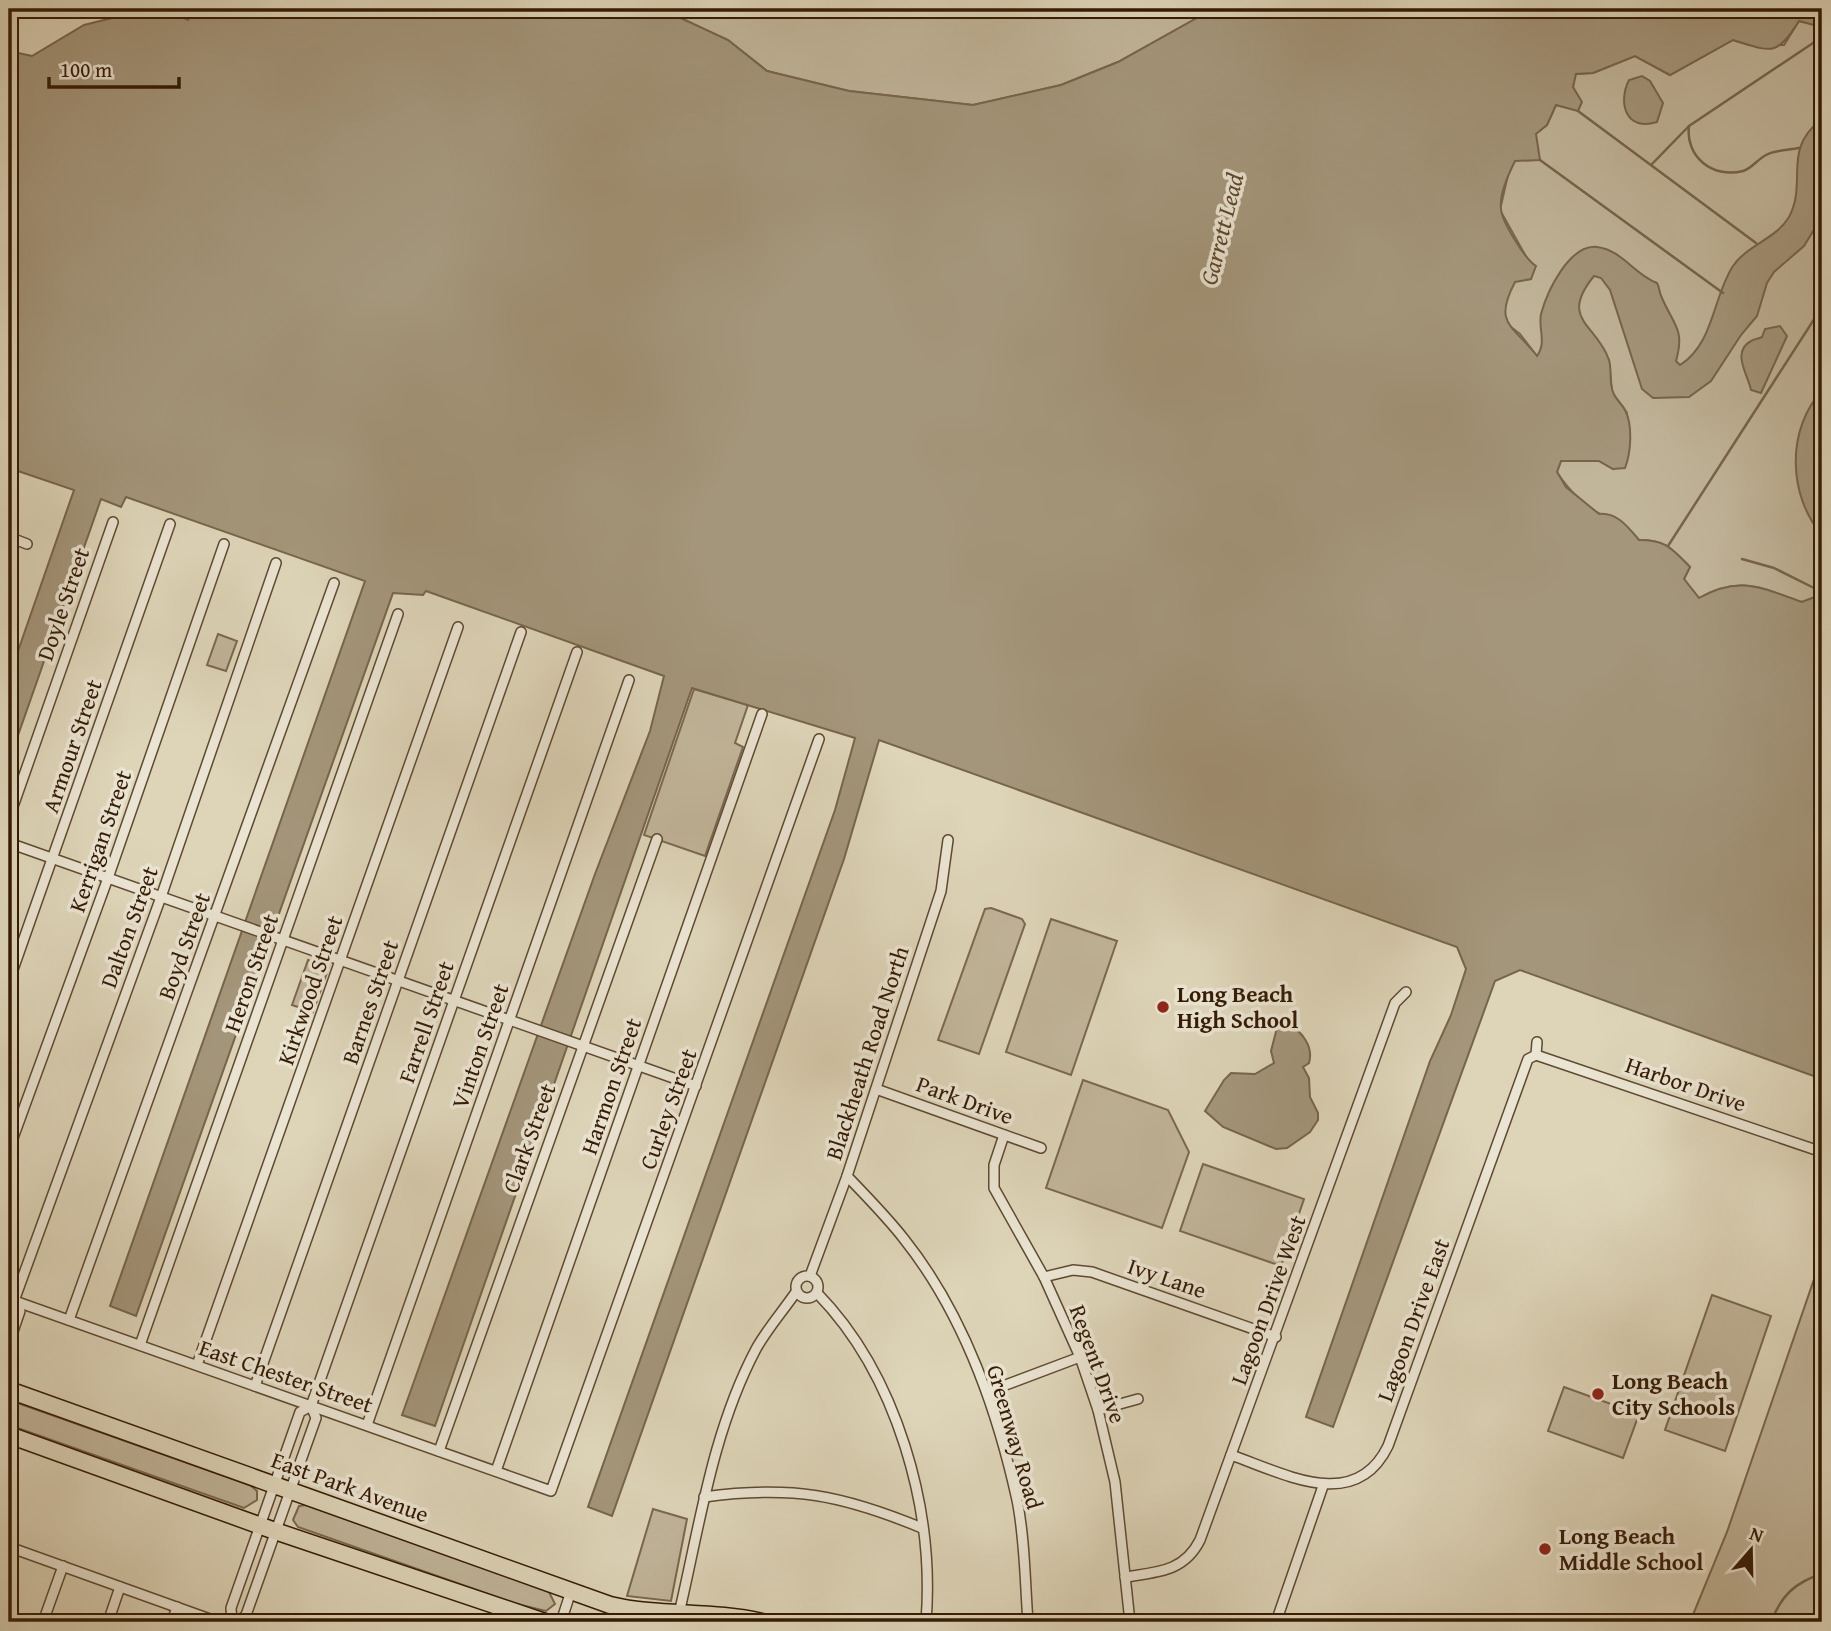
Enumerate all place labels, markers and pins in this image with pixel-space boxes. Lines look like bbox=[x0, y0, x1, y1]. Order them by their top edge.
place label: Long Beach High School bbox=[1177, 977, 1298, 1036]
marker: Long Beach High School bbox=[1155, 999, 1171, 1015]
place label: Long Beach City Schools bbox=[1612, 1364, 1735, 1423]
marker: Long Beach City Schools bbox=[1590, 1386, 1606, 1402]
place label: Long Beach Middle School bbox=[1559, 1519, 1703, 1578]
marker: Long Beach Middle School bbox=[1537, 1541, 1553, 1557]

